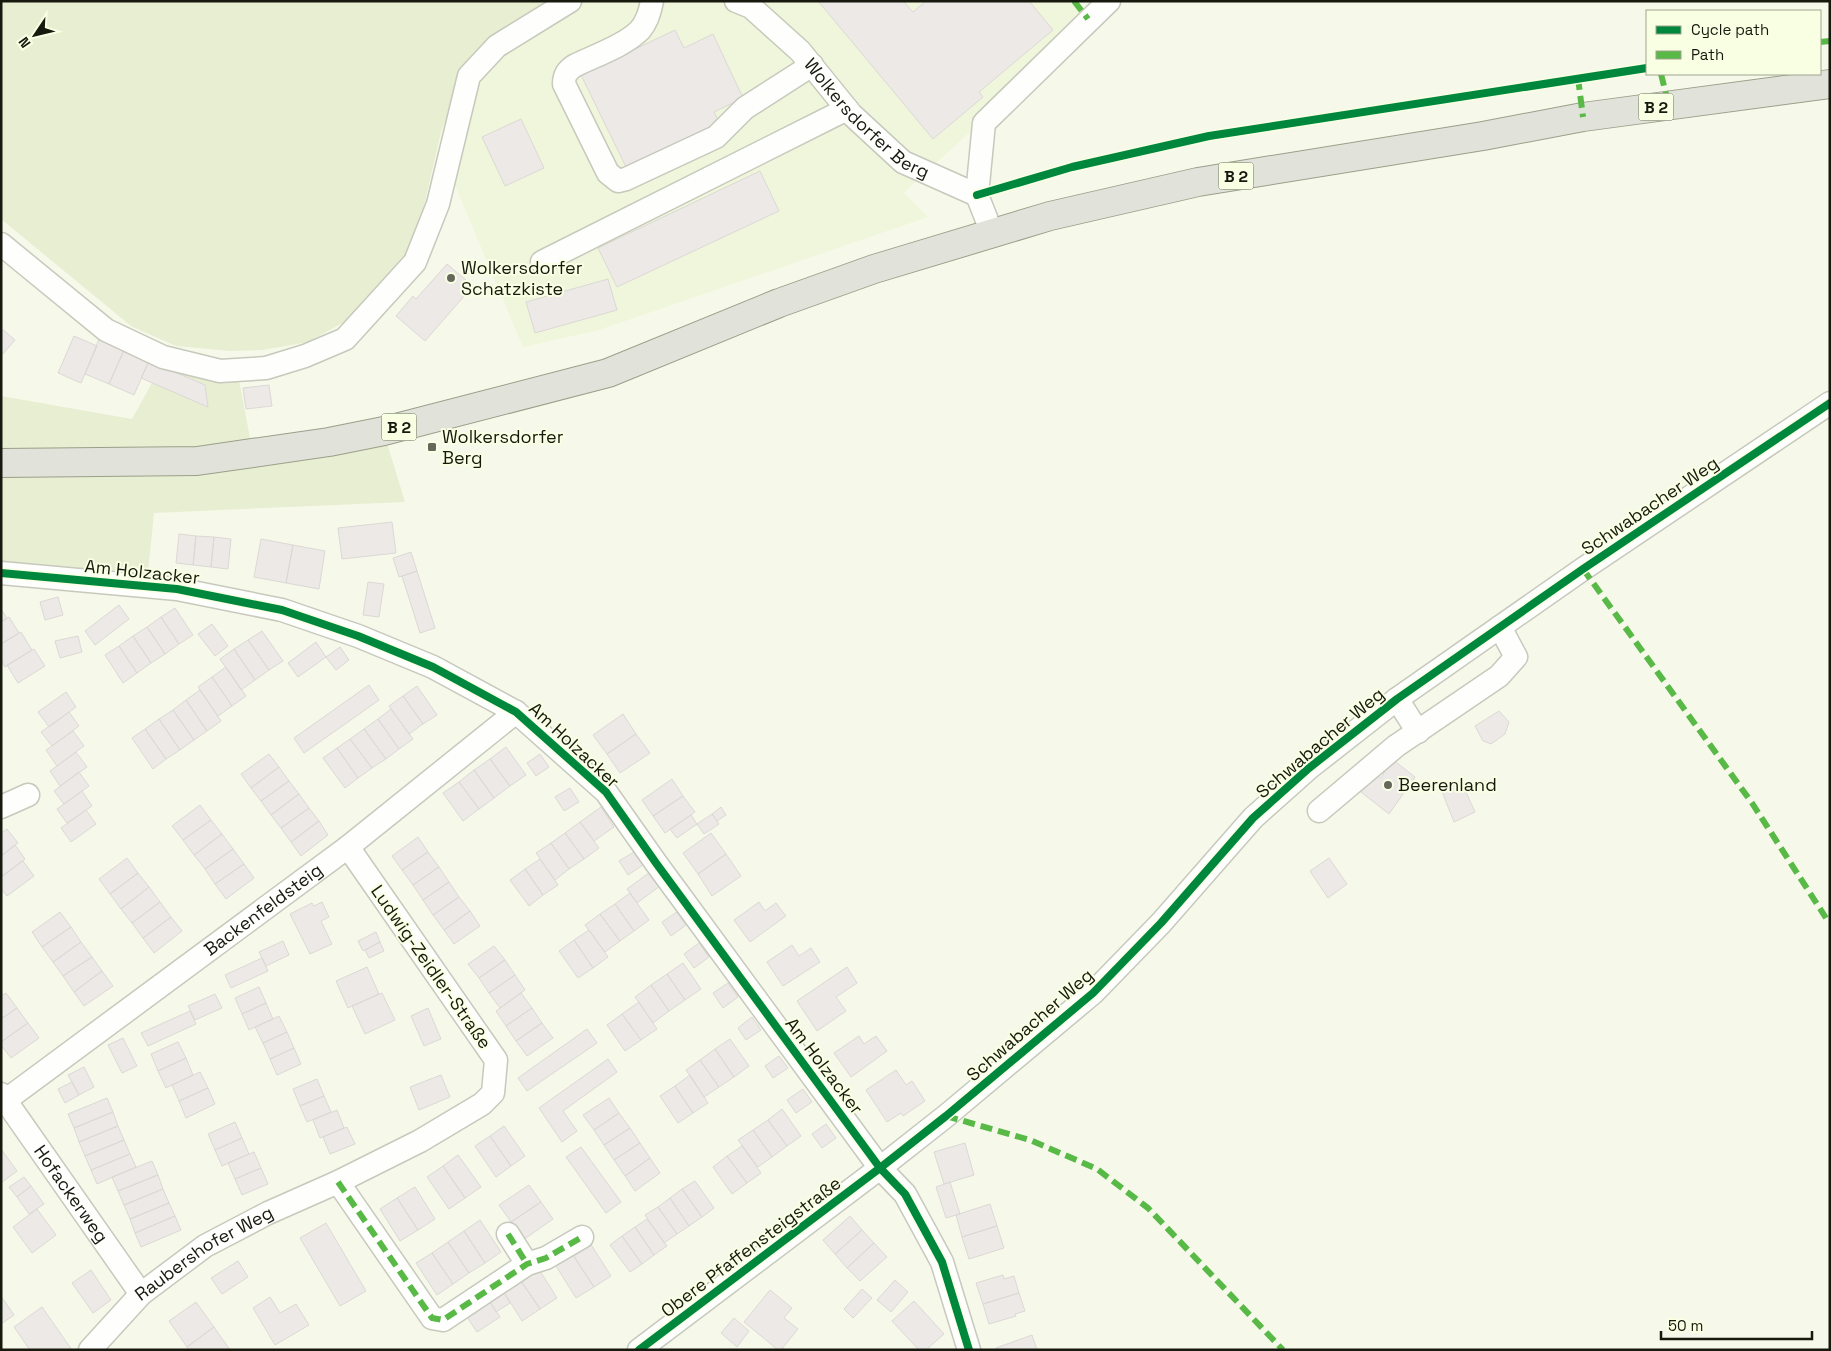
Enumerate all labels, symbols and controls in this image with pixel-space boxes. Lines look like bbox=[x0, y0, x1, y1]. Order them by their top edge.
north arrow bbox=[10, 10, 60, 60]
legend bbox=[1646, 10, 1821, 75]
text: Cycle path bbox=[1691, 20, 1769, 39]
text: N bbox=[14, 33, 34, 51]
text: Path bbox=[1691, 45, 1724, 64]
street label: Wolkersdorfer Berg bbox=[799, 53, 933, 183]
road number: B 2 bbox=[1638, 94, 1674, 120]
road number: B 2 bbox=[1218, 162, 1254, 190]
place label: Wolkersdorfer Schatzkiste bbox=[461, 256, 583, 300]
marker: Wolkersdorfer Schatzkiste bbox=[445, 272, 457, 284]
road number: B 2 bbox=[382, 414, 416, 441]
place label: Wolkersdorfer Berg bbox=[442, 425, 564, 469]
marker: Wolkersdorfer Berg bbox=[426, 441, 438, 453]
street label: Schwabacher Weg bbox=[1577, 451, 1723, 560]
street label: Am Holzacker bbox=[83, 554, 201, 589]
street label: Schwabacher Weg bbox=[1251, 682, 1389, 803]
street label: Am Holzacker bbox=[524, 697, 625, 793]
place label: Beerenland bbox=[1398, 773, 1497, 796]
marker: Beerenland bbox=[1382, 779, 1394, 791]
street label: Backenfeldsteig bbox=[199, 858, 327, 961]
street label: Ludwig-Zeidler-Straße bbox=[366, 880, 497, 1053]
street label: Schwabacher Weg bbox=[962, 963, 1098, 1086]
street label: Am Holzacker bbox=[780, 1013, 869, 1119]
street label: Hofackerweg bbox=[29, 1140, 114, 1247]
street label: Obere Pfaffensteigstraße bbox=[656, 1171, 845, 1322]
street label: Raubershofer Weg bbox=[130, 1200, 277, 1306]
scale bar bbox=[1661, 1308, 1812, 1340]
text: 50 m bbox=[1668, 1316, 1703, 1335]

